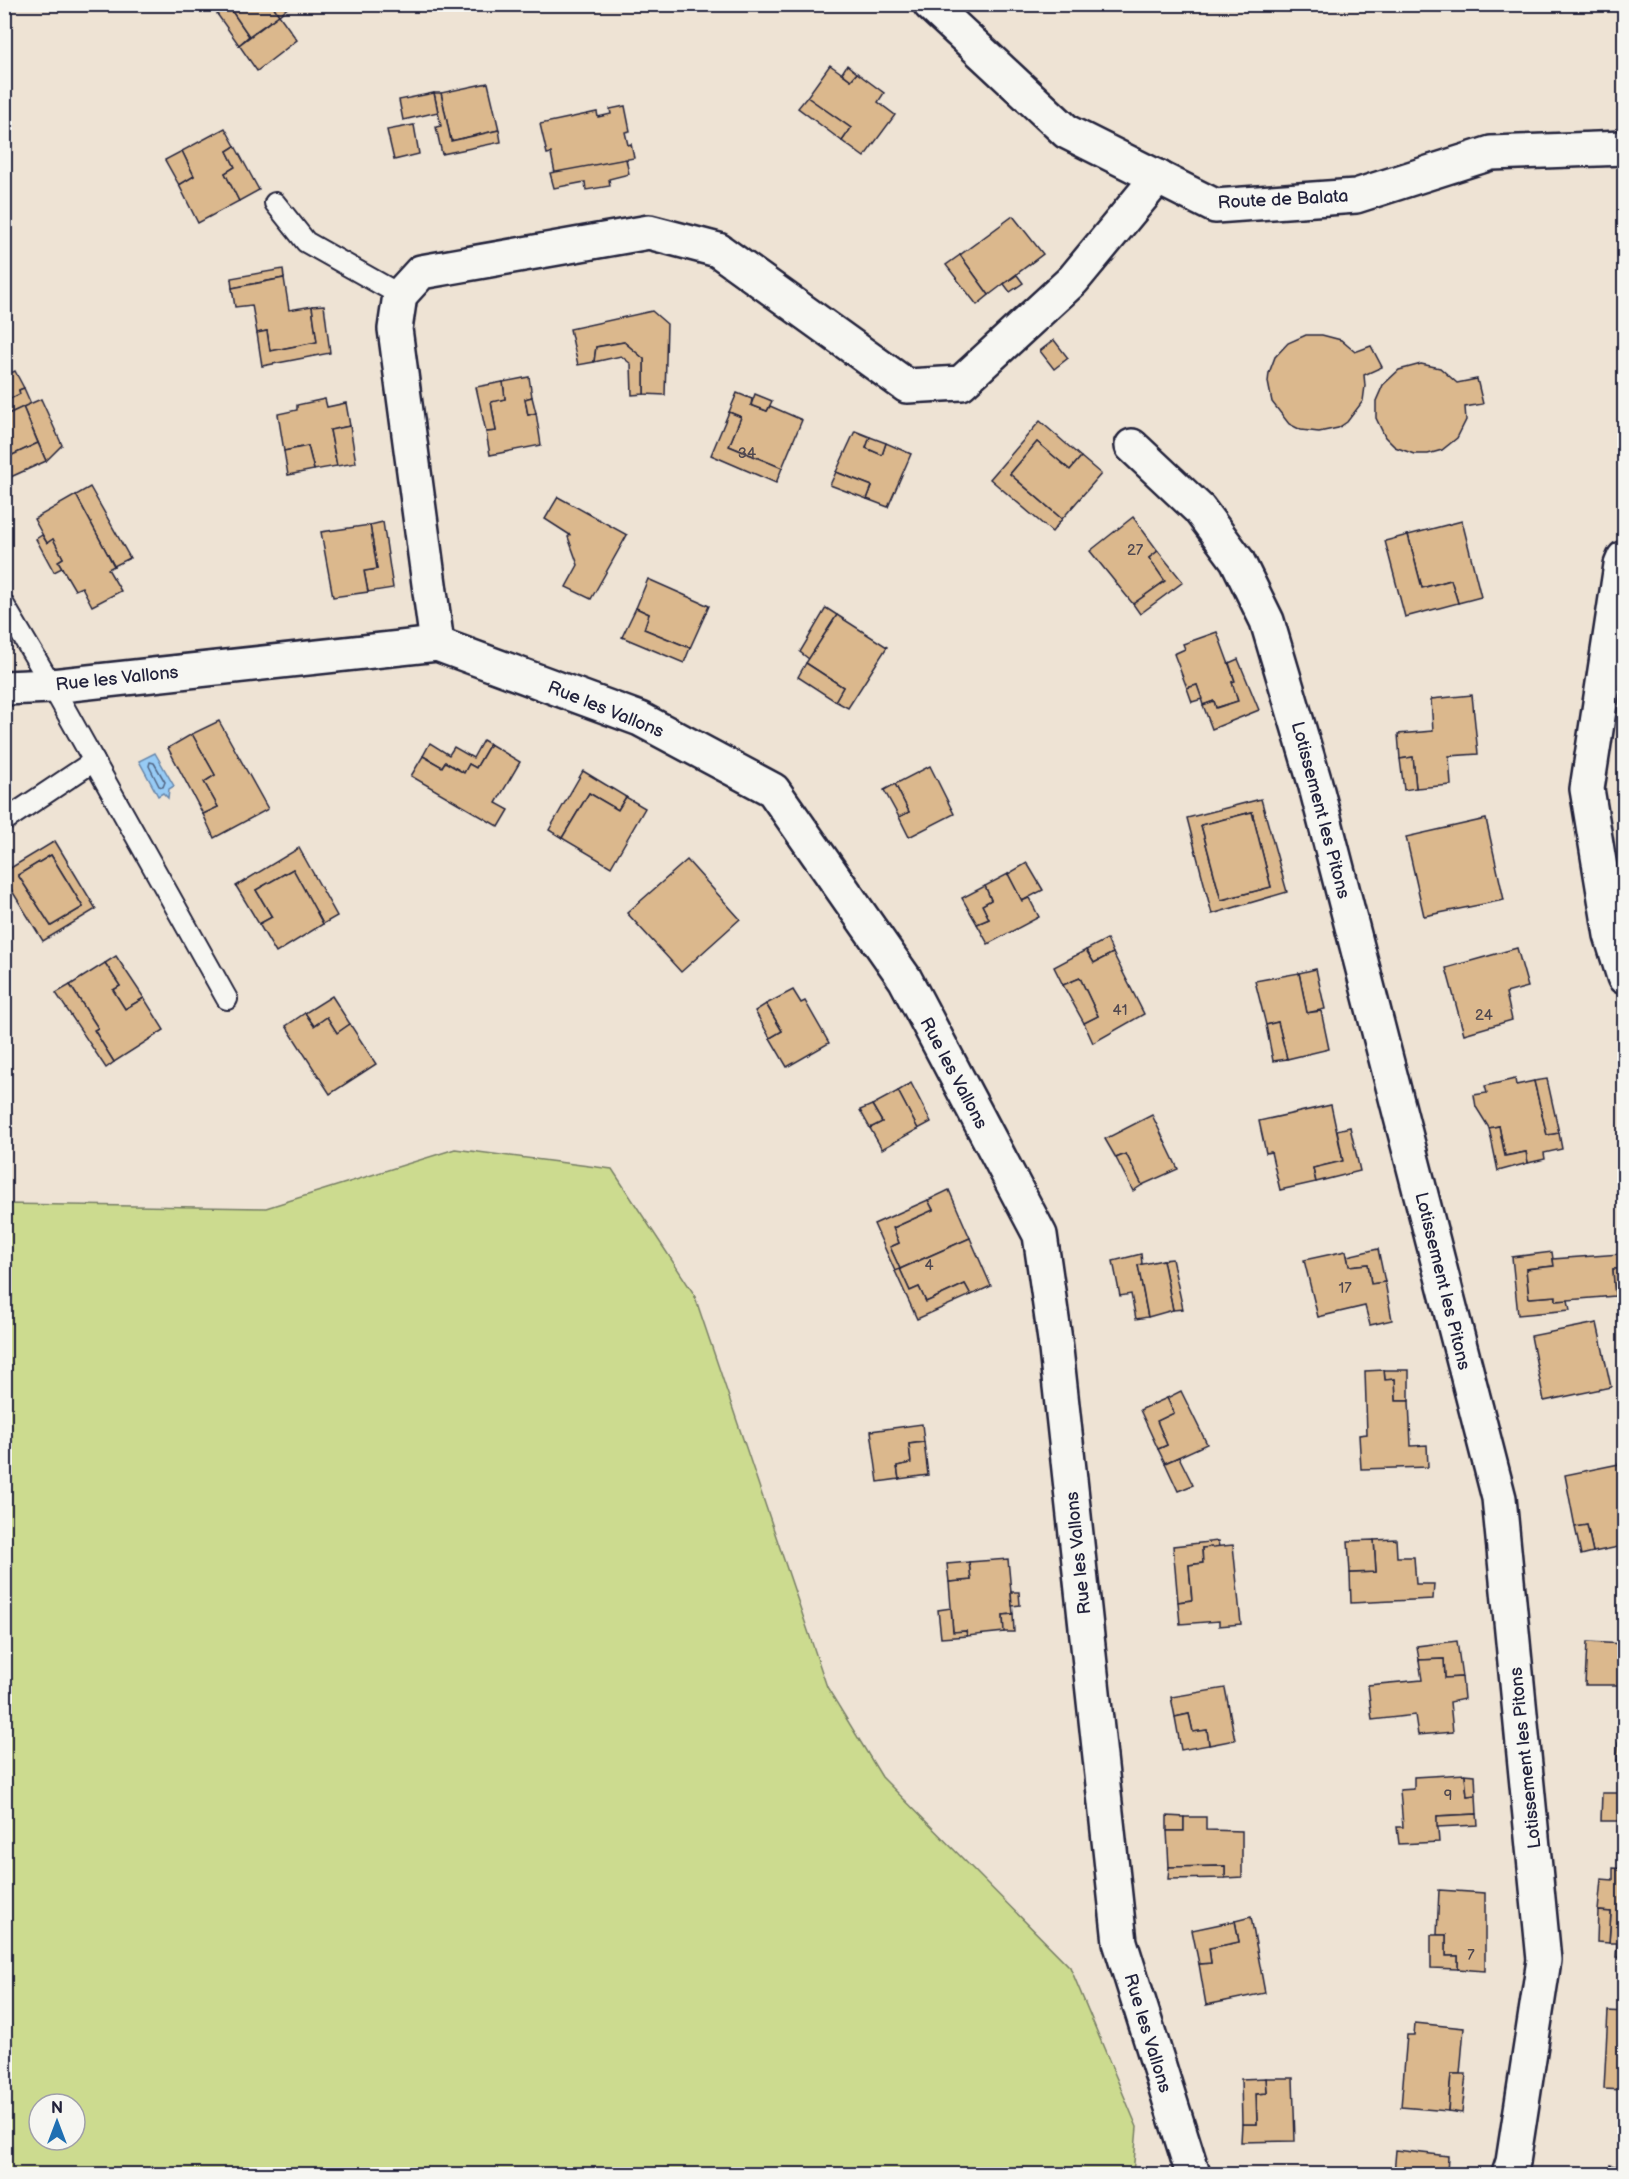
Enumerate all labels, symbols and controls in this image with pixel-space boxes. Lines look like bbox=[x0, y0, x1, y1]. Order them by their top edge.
street label: Route de Balata bbox=[1217, 186, 1349, 213]
house number: 34 bbox=[738, 444, 756, 463]
house number: 27 bbox=[1127, 541, 1144, 560]
street label: Rue les Vallons bbox=[55, 662, 180, 695]
street label: Rue les Vallons bbox=[545, 677, 667, 742]
street label: Lotissement les Pitons bbox=[1287, 719, 1354, 901]
house number: 41 bbox=[1113, 1001, 1127, 1020]
house number: 24 bbox=[1475, 1006, 1493, 1025]
street label: Rue les Vallons bbox=[915, 1014, 992, 1133]
street label: Lotissement les Pitons bbox=[1410, 1190, 1475, 1372]
house number: 4 bbox=[924, 1256, 934, 1275]
house number: 17 bbox=[1338, 1279, 1352, 1298]
street label: Rue les Vallons bbox=[1062, 1490, 1095, 1615]
street label: Lotissement les Pitons bbox=[1506, 1666, 1545, 1850]
house number: 9 bbox=[1444, 1786, 1452, 1805]
house number: 7 bbox=[1467, 1946, 1475, 1965]
street label: Rue les Vallons bbox=[1119, 1971, 1176, 2095]
north arrow bbox=[27, 2092, 87, 2152]
text: N bbox=[51, 2099, 63, 2118]

